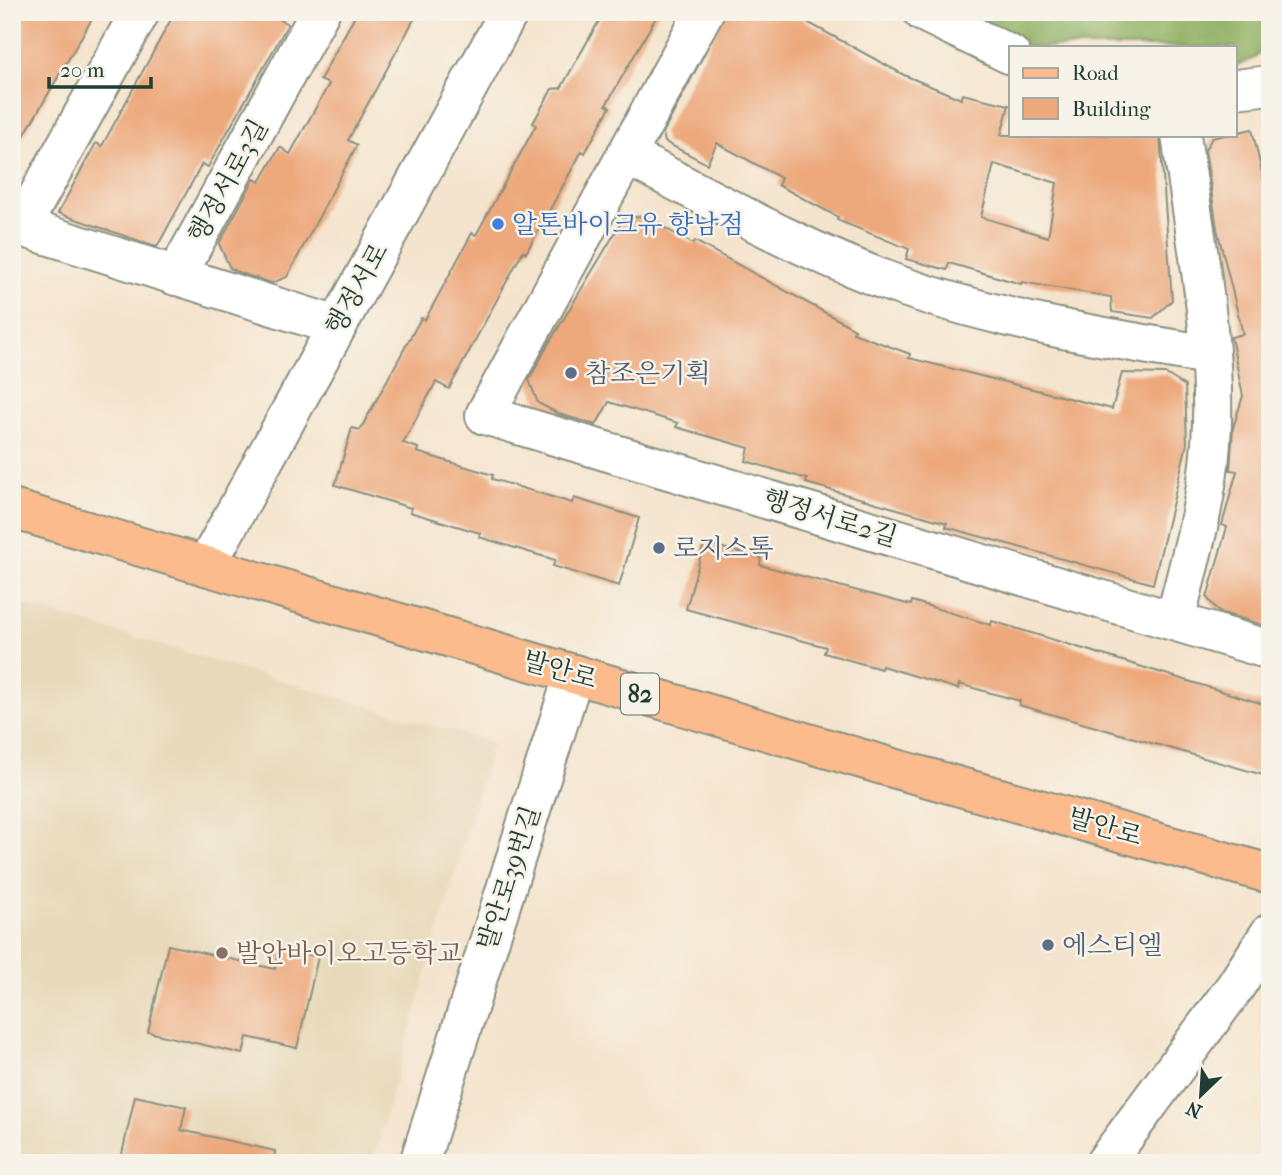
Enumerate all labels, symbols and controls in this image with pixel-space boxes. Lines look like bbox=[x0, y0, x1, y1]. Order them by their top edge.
scale bar bbox=[49, 46, 150, 90]
legend bbox=[1009, 46, 1236, 136]
text: 20 m bbox=[60, 58, 105, 82]
text: Road bbox=[1072, 61, 1119, 85]
text: Building bbox=[1072, 97, 1151, 121]
street label: 행정서로3길 bbox=[181, 114, 275, 248]
place label: 알톤바이크유 향남점 bbox=[512, 209, 744, 240]
marker: 알톤바이크유 향남점 bbox=[490, 216, 506, 232]
street label: 행정서로 bbox=[319, 238, 395, 340]
place label: 참조은기획 bbox=[585, 358, 711, 389]
marker: 참조은기획 bbox=[563, 365, 579, 381]
street label: 행정서로2길 bbox=[759, 483, 901, 553]
place label: 로지스톡 bbox=[673, 533, 773, 564]
marker: 로지스톡 bbox=[651, 540, 667, 556]
street label: 발안로 bbox=[520, 645, 600, 695]
road number: 82 bbox=[621, 674, 659, 714]
street label: 발안로39번길 bbox=[471, 802, 547, 954]
street label: 발안로 bbox=[1065, 802, 1145, 852]
place label: 에스티엘 bbox=[1062, 930, 1162, 961]
marker: 에스티엘 bbox=[1040, 937, 1056, 953]
place label: 발안바이오고등학교 bbox=[236, 938, 462, 969]
marker: 발안바이오고등학교 bbox=[214, 945, 230, 961]
north arrow bbox=[1166, 1060, 1236, 1130]
text: N bbox=[1183, 1096, 1205, 1123]

